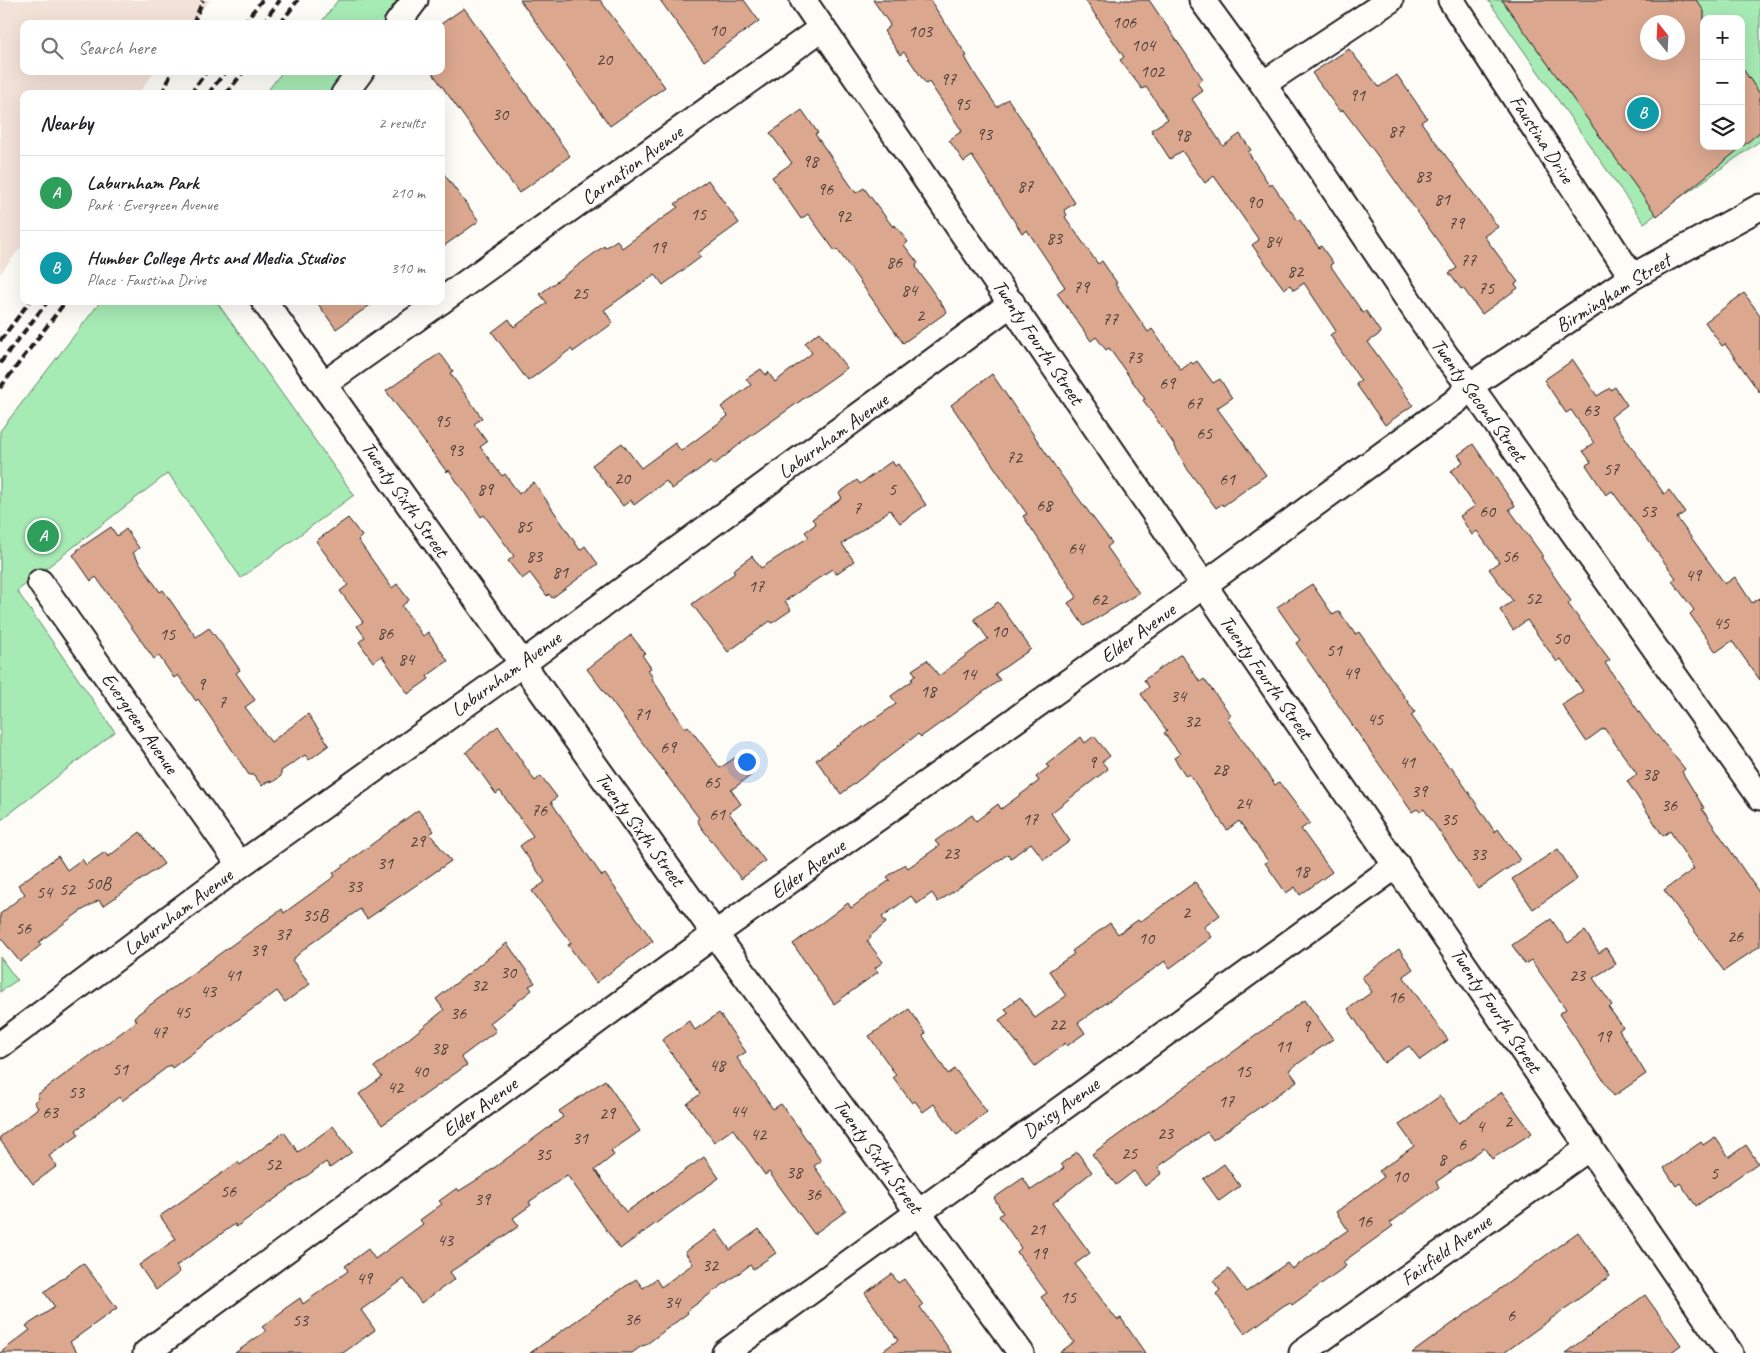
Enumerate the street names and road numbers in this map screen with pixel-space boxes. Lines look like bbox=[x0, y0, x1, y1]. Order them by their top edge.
street label: Faustina Drive bbox=[1504, 90, 1581, 189]
street label: Carnation Avenue bbox=[576, 119, 689, 210]
street label: Birmingham Street bbox=[1551, 246, 1678, 338]
street label: Twenty Fourth Street bbox=[987, 275, 1090, 411]
street label: Twenty Second Street bbox=[1426, 333, 1534, 469]
street label: Laburnham Avenue bbox=[773, 387, 894, 484]
street label: Twenty Sixth Street bbox=[356, 436, 455, 564]
street label: Elder Avenue bbox=[1096, 597, 1182, 669]
street label: Twenty Fourth Street bbox=[1214, 610, 1319, 746]
street label: Laburnham Avenue bbox=[446, 625, 567, 722]
street label: Evergreen Avenue bbox=[96, 668, 185, 780]
street label: Twenty Sixth Street bbox=[590, 767, 691, 893]
street label: Elder Avenue bbox=[766, 833, 852, 905]
street label: Laburnham Avenue bbox=[118, 862, 239, 961]
street label: Twenty Fourth Street bbox=[1445, 943, 1548, 1079]
street label: Elder Avenue bbox=[438, 1071, 524, 1143]
street label: Daisy Avenue bbox=[1018, 1071, 1105, 1144]
street label: Twenty Sixth Street bbox=[828, 1094, 929, 1220]
street label: Fairfield Avenue bbox=[1396, 1208, 1497, 1291]

